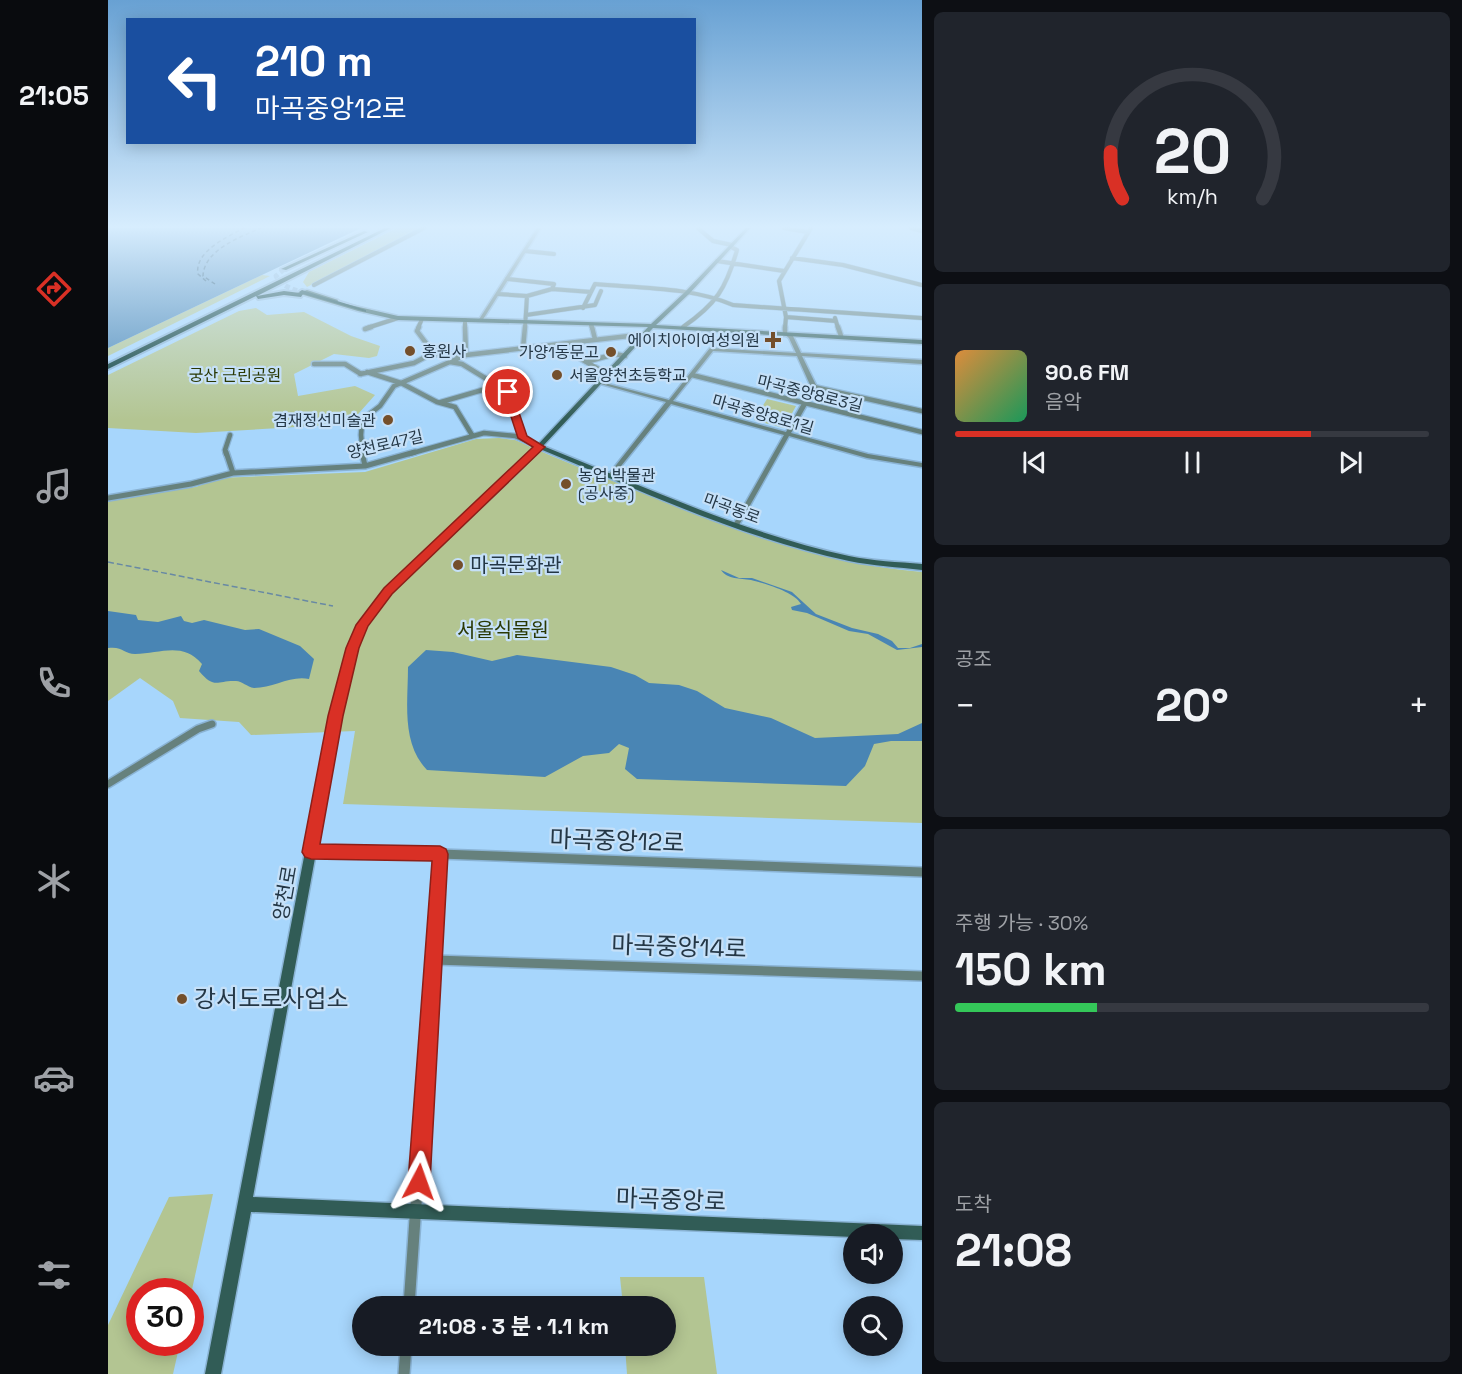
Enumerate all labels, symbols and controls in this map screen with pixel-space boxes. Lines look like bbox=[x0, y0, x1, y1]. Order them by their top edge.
text: 210 m bbox=[255, 35, 373, 88]
icon: left bbox=[156, 42, 234, 120]
text: 21:05 bbox=[19, 78, 89, 113]
text: 마곡중앙12로 bbox=[255, 91, 407, 126]
text: 20 bbox=[1153, 112, 1231, 191]
text: km/h bbox=[1166, 184, 1218, 211]
icon: directions bbox=[33, 268, 75, 310]
place label: 에이치아이여성의원 bbox=[628, 330, 760, 351]
marker: 에이치아이여성의원 bbox=[764, 331, 782, 349]
place label: 홍원사 bbox=[422, 341, 466, 362]
place label: 가양1동문고 bbox=[519, 342, 599, 363]
marker: 홍원사 bbox=[403, 344, 417, 358]
marker: 가양1동문고 bbox=[604, 345, 618, 359]
text: 90.6 FM bbox=[1045, 358, 1129, 386]
park label: 궁산 근린공원 bbox=[189, 365, 281, 386]
place label: 서울양천초등학교 bbox=[569, 365, 687, 386]
pin bbox=[482, 366, 533, 417]
marker: 서울양천초등학교 bbox=[550, 368, 564, 382]
street label: 마곡중앙8로3길 bbox=[755, 370, 865, 417]
icon: arrive bbox=[491, 375, 524, 408]
text: 음악 bbox=[1045, 389, 1082, 415]
street label: 마곡중앙8로1길 bbox=[710, 390, 816, 439]
place label: 겸재정선미술관 bbox=[273, 410, 376, 431]
marker: 겸재정선미술관 bbox=[381, 413, 395, 427]
street label: 양천로47길 bbox=[345, 426, 425, 463]
icon: previous bbox=[1018, 446, 1051, 479]
icon: pause bbox=[1176, 446, 1209, 479]
icon: next bbox=[1334, 446, 1367, 479]
icon: music bbox=[33, 465, 75, 507]
place label: 농업 박물관 (공사중) bbox=[578, 465, 656, 504]
marker: 농업 박물관 (공사중) bbox=[559, 477, 573, 491]
street label: 마곡동로 bbox=[701, 489, 763, 528]
place label: 마곡문화관 bbox=[470, 552, 562, 578]
marker: 마곡문화관 bbox=[451, 558, 465, 572]
park label: 서울식물원 bbox=[457, 617, 549, 643]
text: 공조 bbox=[955, 646, 992, 672]
icon: phone bbox=[33, 662, 75, 704]
text: 20° bbox=[1155, 677, 1229, 734]
text: − bbox=[955, 685, 975, 727]
text: + bbox=[1409, 685, 1429, 727]
street label: 마곡중앙12로 bbox=[549, 823, 685, 858]
icon: climate bbox=[33, 860, 75, 902]
street label: 양천로 bbox=[267, 864, 303, 922]
text: 주행 가능 · 30% bbox=[955, 910, 1088, 936]
street label: 마곡중앙14로 bbox=[611, 929, 747, 964]
text: 150 km bbox=[955, 941, 1107, 998]
place label: 강서도로사업소 bbox=[194, 983, 349, 1014]
marker: 강서도로사업소 bbox=[175, 992, 189, 1006]
icon: car bbox=[33, 1057, 75, 1099]
position arrow bbox=[387, 1150, 451, 1214]
street label: 마곡중앙로 bbox=[615, 1182, 727, 1217]
text: 도착 bbox=[955, 1191, 992, 1217]
text: 21:08 bbox=[955, 1222, 1072, 1279]
map controls bbox=[843, 1224, 903, 1356]
button: sound bbox=[843, 1224, 903, 1284]
icon: filters bbox=[33, 1254, 75, 1296]
speed limit sign: 30 bbox=[126, 1278, 204, 1356]
button: search bbox=[843, 1296, 903, 1356]
text: 21:08 · 3 분 · 1.1 km bbox=[419, 1312, 609, 1340]

